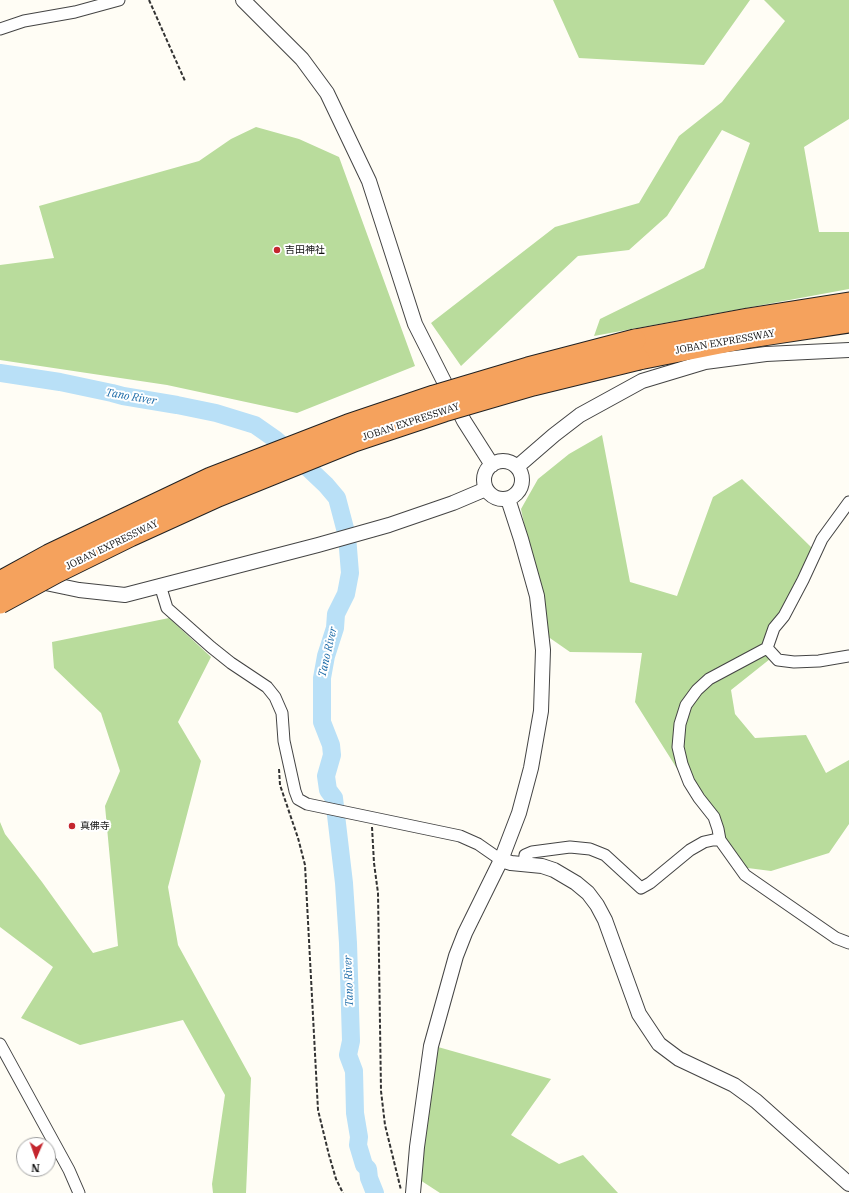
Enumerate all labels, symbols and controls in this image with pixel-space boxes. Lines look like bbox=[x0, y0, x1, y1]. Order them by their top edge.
place label: 吉田神社 bbox=[285, 244, 325, 256]
marker: 吉田神社 bbox=[272, 245, 282, 255]
street label: JOBAN EXPRESSWAY bbox=[674, 327, 776, 357]
water label: Tano River bbox=[105, 386, 157, 408]
street label: JOBAN EXPRESSWAY bbox=[361, 401, 461, 443]
street label: JOBAN EXPRESSWAY bbox=[64, 517, 160, 573]
water label: Tano River bbox=[316, 626, 340, 678]
place label: 真佛寺 bbox=[80, 820, 110, 832]
marker: 真佛寺 bbox=[67, 821, 77, 831]
water label: Tano River bbox=[342, 955, 356, 1007]
north arrow bbox=[16, 1137, 56, 1177]
text: N bbox=[31, 1161, 40, 1175]

